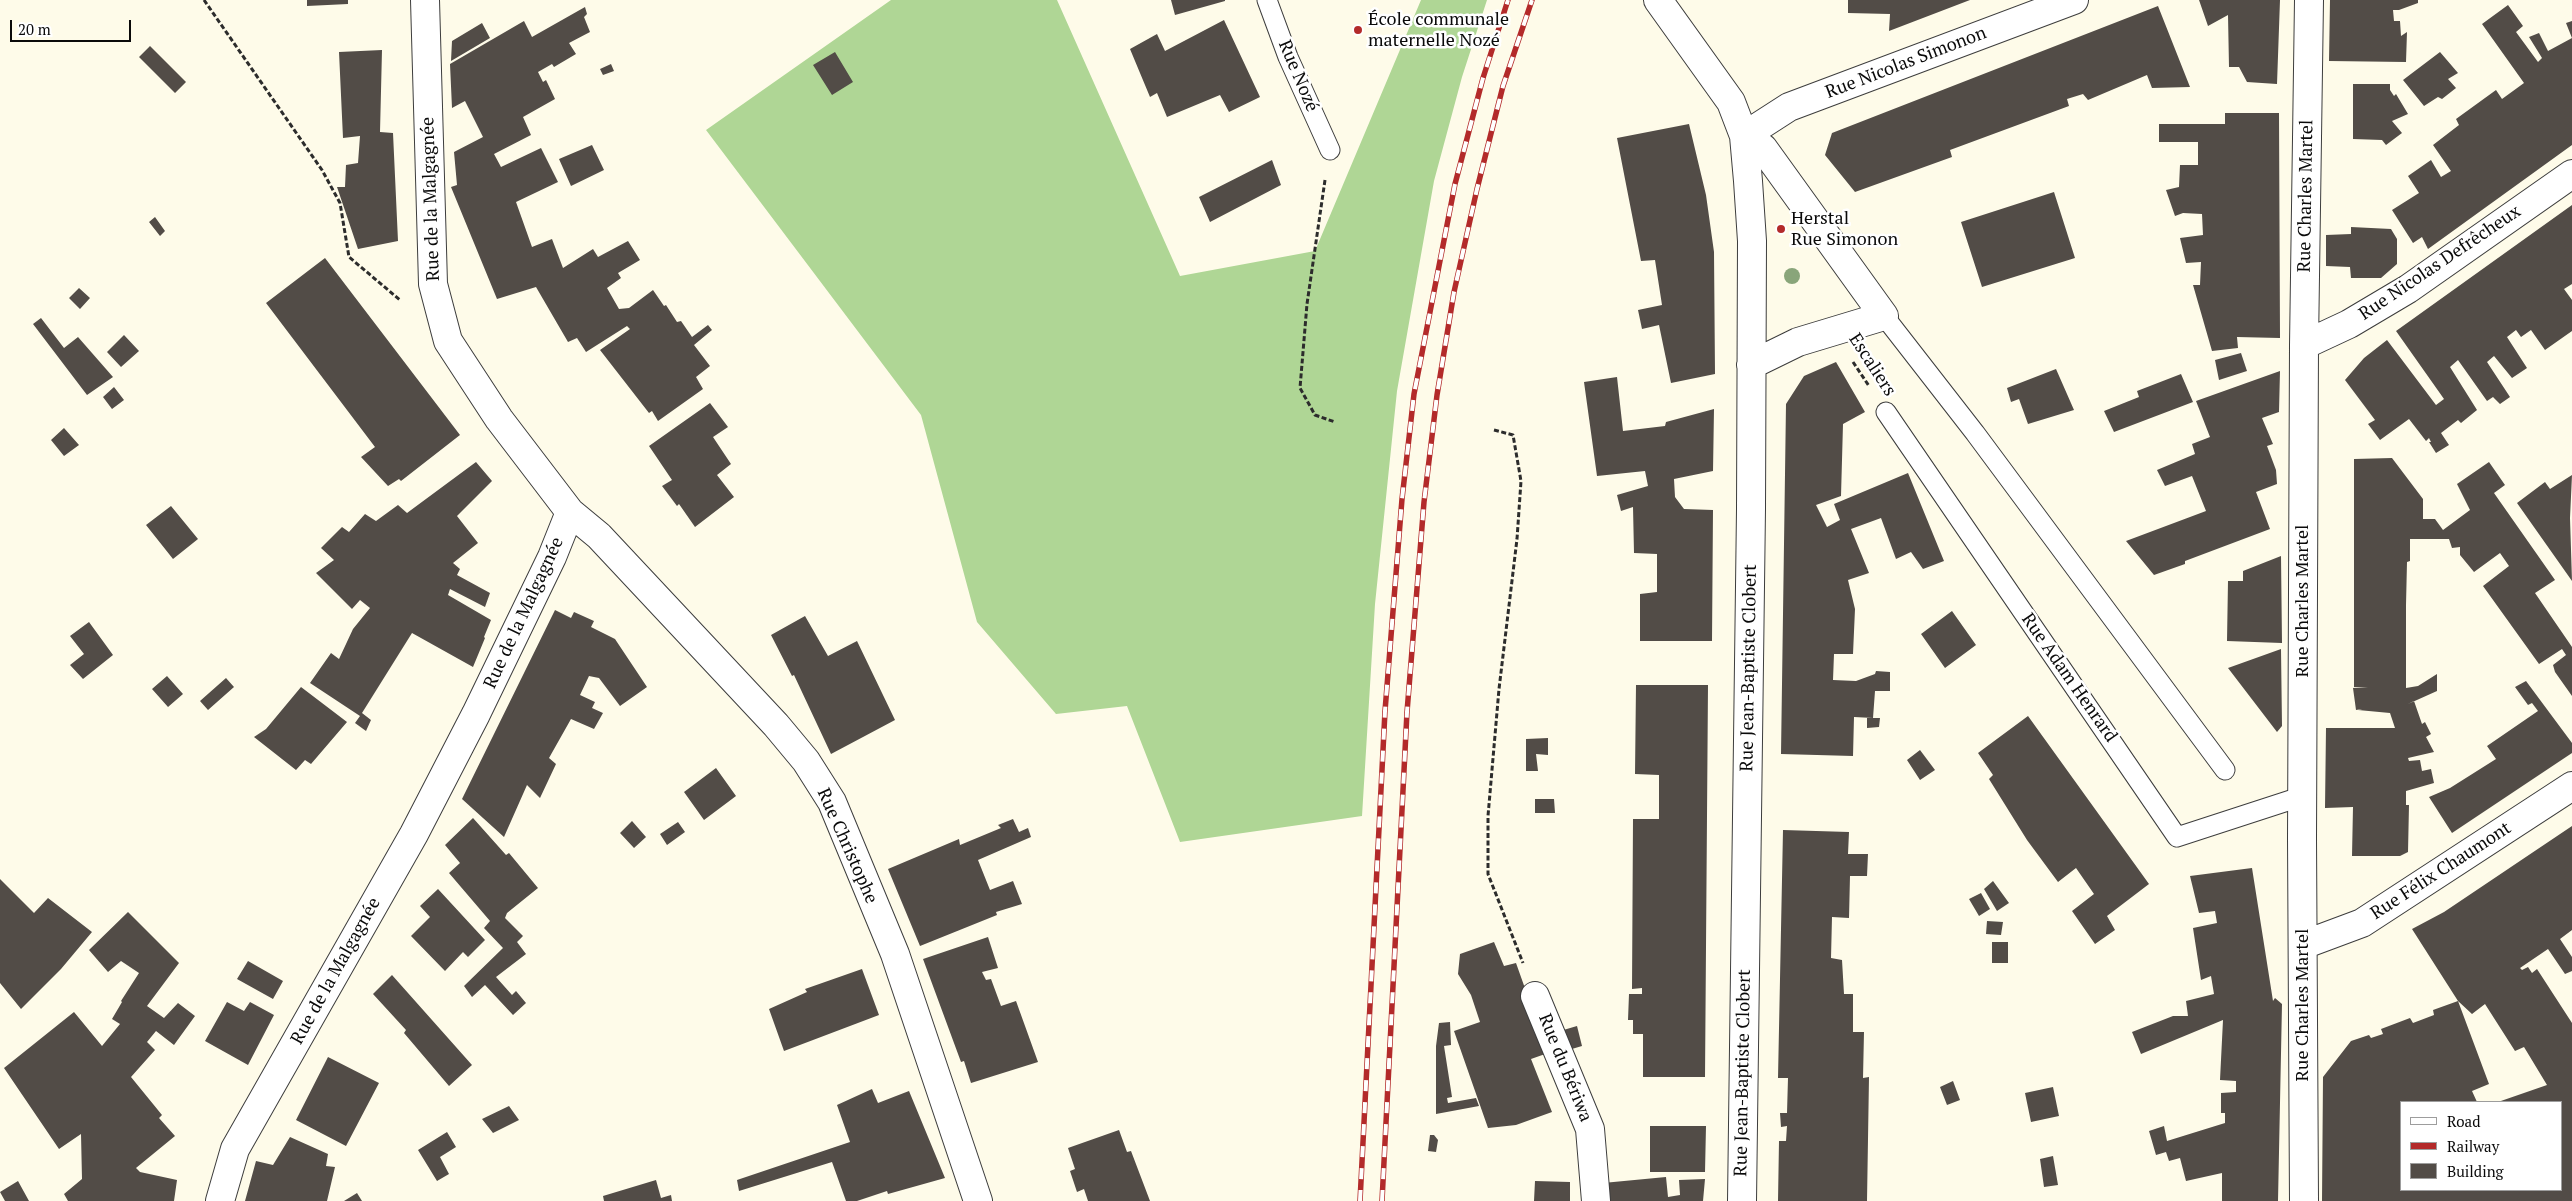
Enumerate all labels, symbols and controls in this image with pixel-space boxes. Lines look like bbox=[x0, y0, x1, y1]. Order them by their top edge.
place label: École communale maternelle Nozé bbox=[1368, 9, 1509, 52]
scale bar bbox=[12, 10, 134, 42]
text: 20 m bbox=[18, 19, 51, 39]
street label: Rue Nicolas Simonon bbox=[1823, 22, 1989, 104]
marker: École communale maternelle Nozé bbox=[1352, 24, 1364, 36]
street label: Rue Nozé bbox=[1273, 37, 1323, 115]
street label: Rue de la Malgagnée bbox=[417, 116, 445, 282]
street label: Rue Charles Martel bbox=[2294, 119, 2318, 273]
street label: Rue Nicolas Defrêcheux bbox=[2355, 201, 2525, 325]
place label: Herstal Rue Simonon bbox=[1791, 208, 1898, 250]
marker: Herstal Rue Simonon bbox=[1775, 223, 1787, 235]
street label: Escaliers bbox=[1844, 330, 1900, 400]
street label: Rue Charles Martel bbox=[2292, 525, 2314, 677]
street label: Rue de la Malgagnée bbox=[479, 534, 569, 692]
street label: Rue Jean-Baptiste Clobert bbox=[1736, 564, 1762, 772]
street label: Rue Adam Henrard bbox=[2016, 609, 2122, 747]
street label: Rue Christophe bbox=[812, 785, 882, 907]
street label: Rue Félix Chaumont bbox=[2367, 818, 2515, 924]
street label: Rue de la Malgagnée bbox=[287, 894, 385, 1048]
street label: Rue Charles Martel bbox=[2292, 929, 2314, 1081]
street label: Rue Jean-Baptiste Clobert bbox=[1730, 969, 1756, 1177]
street label: Rue du Bériwa bbox=[1534, 1011, 1596, 1125]
legend bbox=[2400, 1101, 2562, 1191]
text: Road bbox=[2447, 1111, 2480, 1131]
text: Railway bbox=[2447, 1136, 2499, 1156]
text: Building bbox=[2447, 1161, 2504, 1181]

